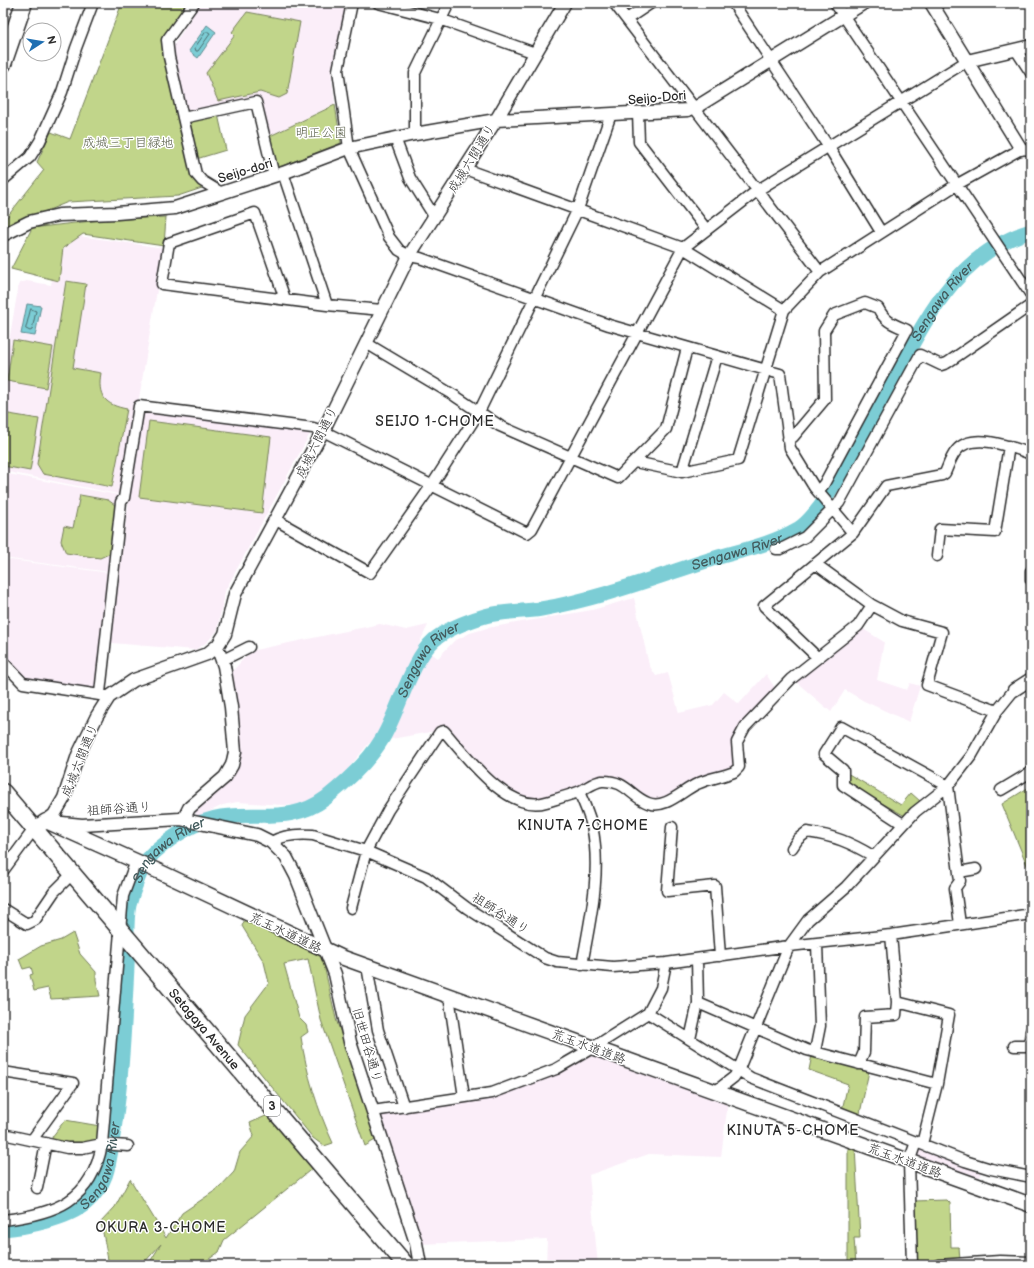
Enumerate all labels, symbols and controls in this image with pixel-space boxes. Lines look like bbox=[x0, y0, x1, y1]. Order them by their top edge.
north arrow bbox=[22, 22, 62, 62]
text: N bbox=[44, 35, 59, 45]
street label: Seijo-Dori bbox=[627, 87, 687, 109]
street label: 成城六間通り bbox=[444, 121, 499, 196]
park label: 明正公園 bbox=[295, 125, 347, 141]
park label: 成城三丁目緑地 bbox=[82, 135, 174, 151]
street label: Seijo-dori bbox=[216, 155, 275, 187]
water label: Sengawa River bbox=[908, 258, 978, 344]
street label: 成城六間通り bbox=[292, 404, 342, 481]
district label: SEIJO 1-CHOME bbox=[375, 413, 495, 430]
water label: Sengawa River bbox=[689, 530, 786, 574]
water label: Sengawa River bbox=[394, 618, 463, 700]
street label: 成城六間通り bbox=[58, 721, 102, 800]
street label: 祖師谷通り bbox=[86, 799, 152, 819]
water label: Sengawa River bbox=[129, 813, 208, 886]
district label: KINUTA 7-CHOME bbox=[517, 817, 649, 834]
street label: 祖師谷通り bbox=[469, 889, 532, 938]
street label: 荒玉水道道路 bbox=[247, 909, 324, 957]
street label: Setagaya Avenue bbox=[165, 986, 243, 1073]
street label: 旧世田谷通り bbox=[349, 1006, 385, 1085]
street label: 荒玉水道道路 bbox=[549, 1026, 628, 1068]
road number: 3 bbox=[264, 1096, 280, 1116]
water label: Sengawa River bbox=[76, 1120, 124, 1214]
district label: KINUTA 5-CHOME bbox=[727, 1122, 859, 1139]
street label: 荒玉水道道路 bbox=[865, 1140, 944, 1182]
district label: OKURA 3-CHOME bbox=[95, 1219, 227, 1236]

